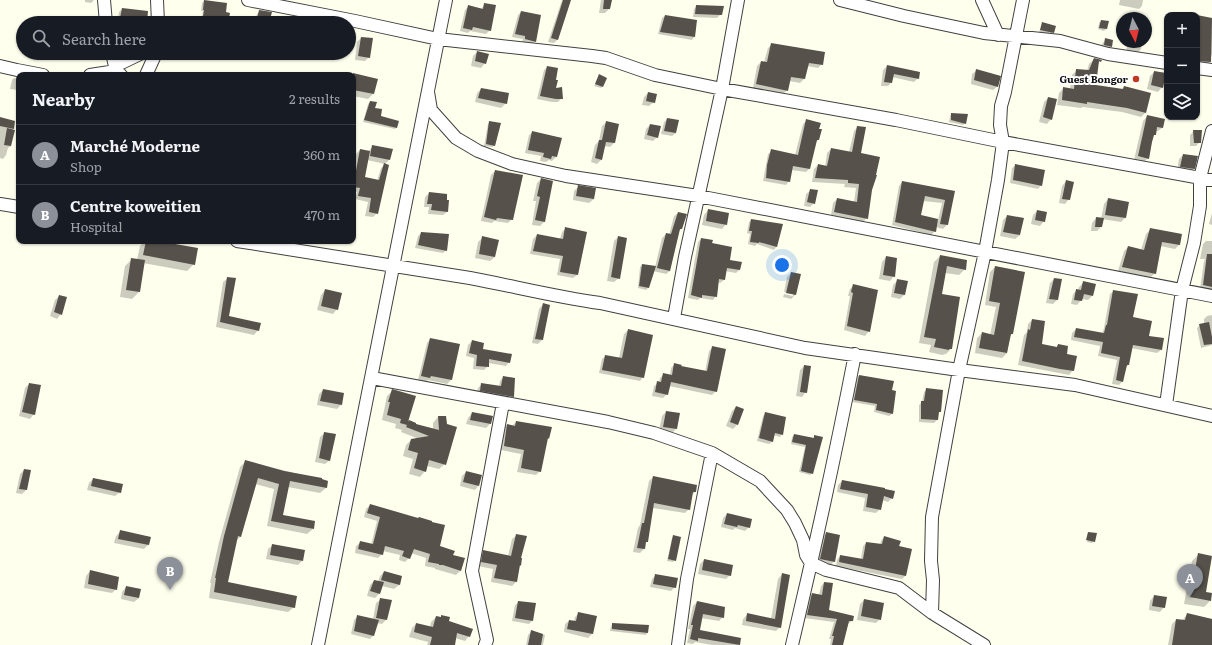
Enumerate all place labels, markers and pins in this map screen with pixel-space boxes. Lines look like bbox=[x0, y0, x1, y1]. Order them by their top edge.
place label: Guest Bongor bbox=[1059, 71, 1129, 86]
marker: Guest Bongor bbox=[1131, 74, 1141, 84]
pin: B bbox=[157, 557, 183, 590]
pin: A bbox=[1177, 564, 1203, 597]

